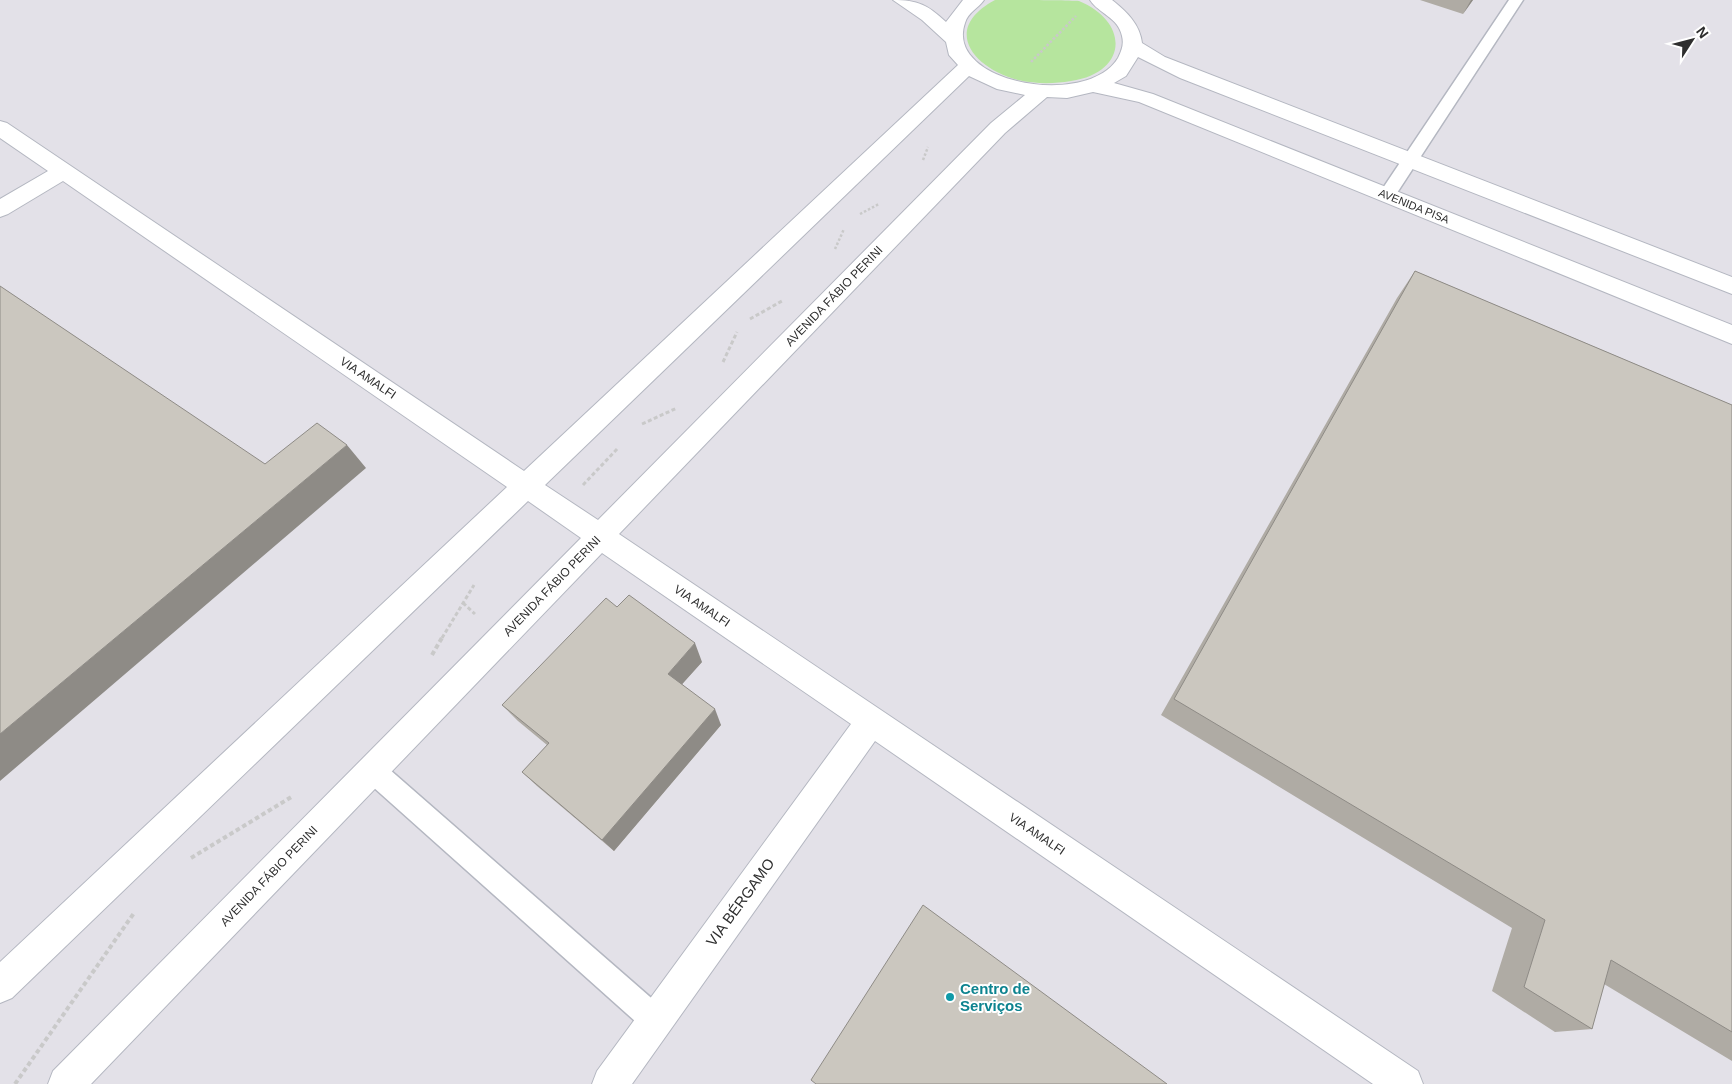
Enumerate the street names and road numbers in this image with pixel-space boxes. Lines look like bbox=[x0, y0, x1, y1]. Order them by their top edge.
street label: AVENIDA PISA bbox=[1377, 186, 1452, 226]
street label: AVENIDA FÁBIO PERINI bbox=[782, 242, 886, 349]
street label: VIA AMALFI bbox=[337, 354, 399, 402]
street label: AVENIDA FÁBIO PERINI bbox=[500, 532, 604, 639]
street label: VIA AMALFI bbox=[671, 582, 733, 630]
street label: VIA AMALFI bbox=[1006, 810, 1068, 858]
street label: AVENIDA FÁBIO PERINI bbox=[217, 822, 321, 929]
street label: VIA BÉRGAMO bbox=[702, 855, 778, 949]

